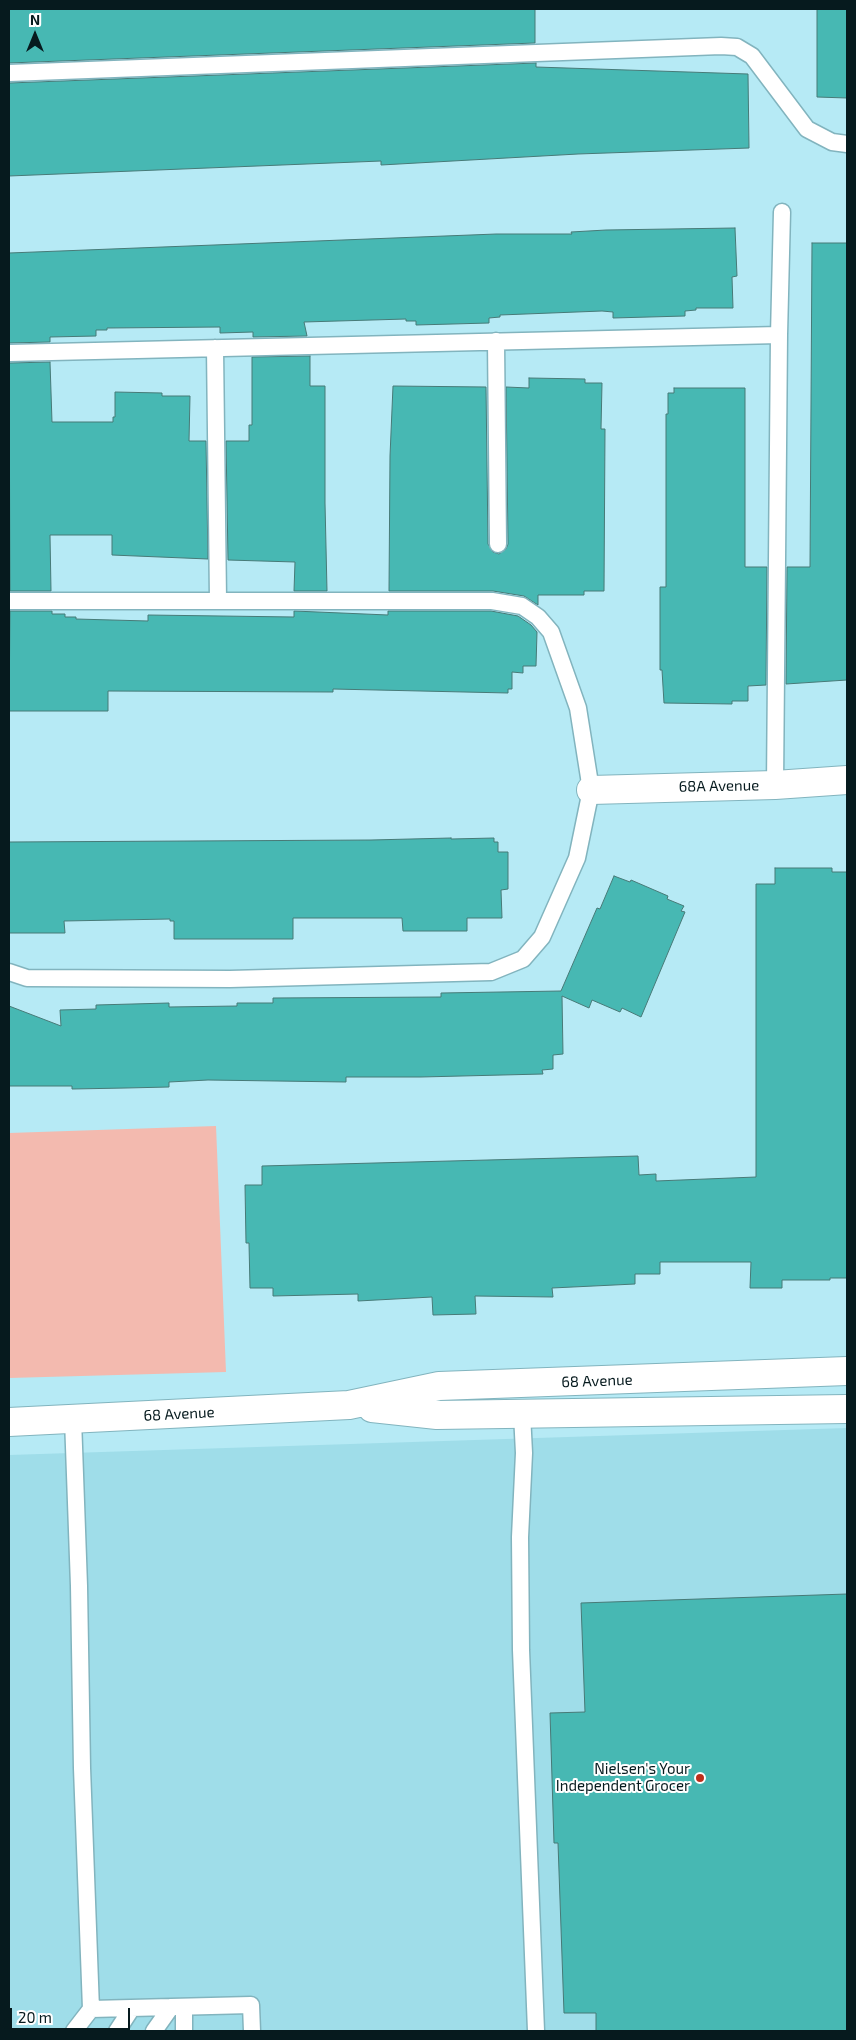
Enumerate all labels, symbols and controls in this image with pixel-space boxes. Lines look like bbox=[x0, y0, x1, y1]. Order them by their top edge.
north arrow bbox=[10, 10, 60, 60]
text: N bbox=[30, 11, 40, 28]
street label: 68A Avenue bbox=[679, 776, 759, 796]
street label: 68 Avenue bbox=[561, 1371, 633, 1391]
street label: 68 Avenue bbox=[143, 1403, 215, 1425]
place label: Nielsen's Your Independent Grocer bbox=[556, 1760, 690, 1795]
marker: Nielsen's Your Independent Grocer bbox=[694, 1772, 706, 1784]
scale bar bbox=[12, 1998, 132, 2030]
text: 20 m bbox=[18, 2008, 52, 2026]

